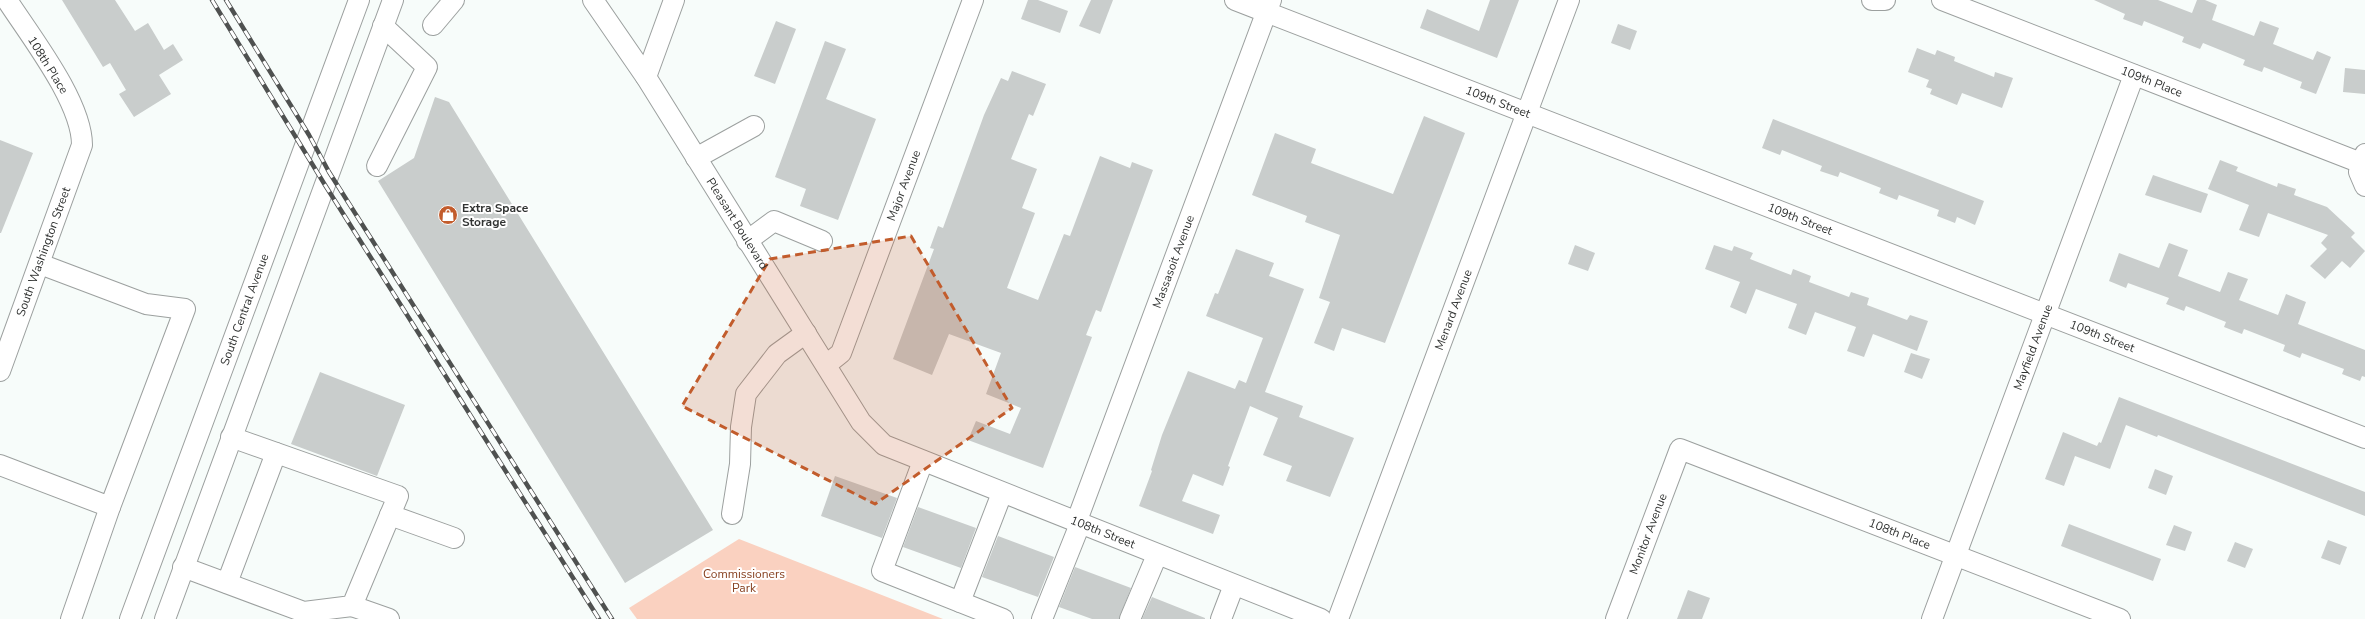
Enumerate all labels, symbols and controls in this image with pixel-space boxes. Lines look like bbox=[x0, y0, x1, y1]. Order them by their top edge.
street label: 108th Place bbox=[24, 33, 72, 97]
street label: 109th Place bbox=[2118, 62, 2185, 101]
street label: 109th Street bbox=[1463, 82, 1534, 122]
street label: Major Avenue bbox=[883, 148, 924, 223]
street label: Pleasant Boulevard bbox=[703, 175, 772, 272]
street label: South Washington Street bbox=[12, 184, 74, 319]
street label: 109th Street bbox=[1765, 199, 1836, 239]
place label: Extra Space Storage bbox=[462, 200, 529, 230]
shop icon: Extra Space Storage bbox=[437, 204, 459, 226]
street label: Massasoit Avenue bbox=[1149, 213, 1198, 310]
street label: South Central Avenue bbox=[216, 251, 273, 368]
street label: Menard Avenue bbox=[1431, 267, 1476, 352]
street label: Mayfield Avenue bbox=[2010, 302, 2056, 392]
street label: 109th Street bbox=[2067, 316, 2138, 356]
street label: Monitor Avenue bbox=[1625, 491, 1671, 577]
street label: 108th Street bbox=[1068, 512, 1138, 553]
street label: 108th Place bbox=[1866, 515, 1933, 553]
park label: Commissioners Park bbox=[703, 566, 785, 596]

